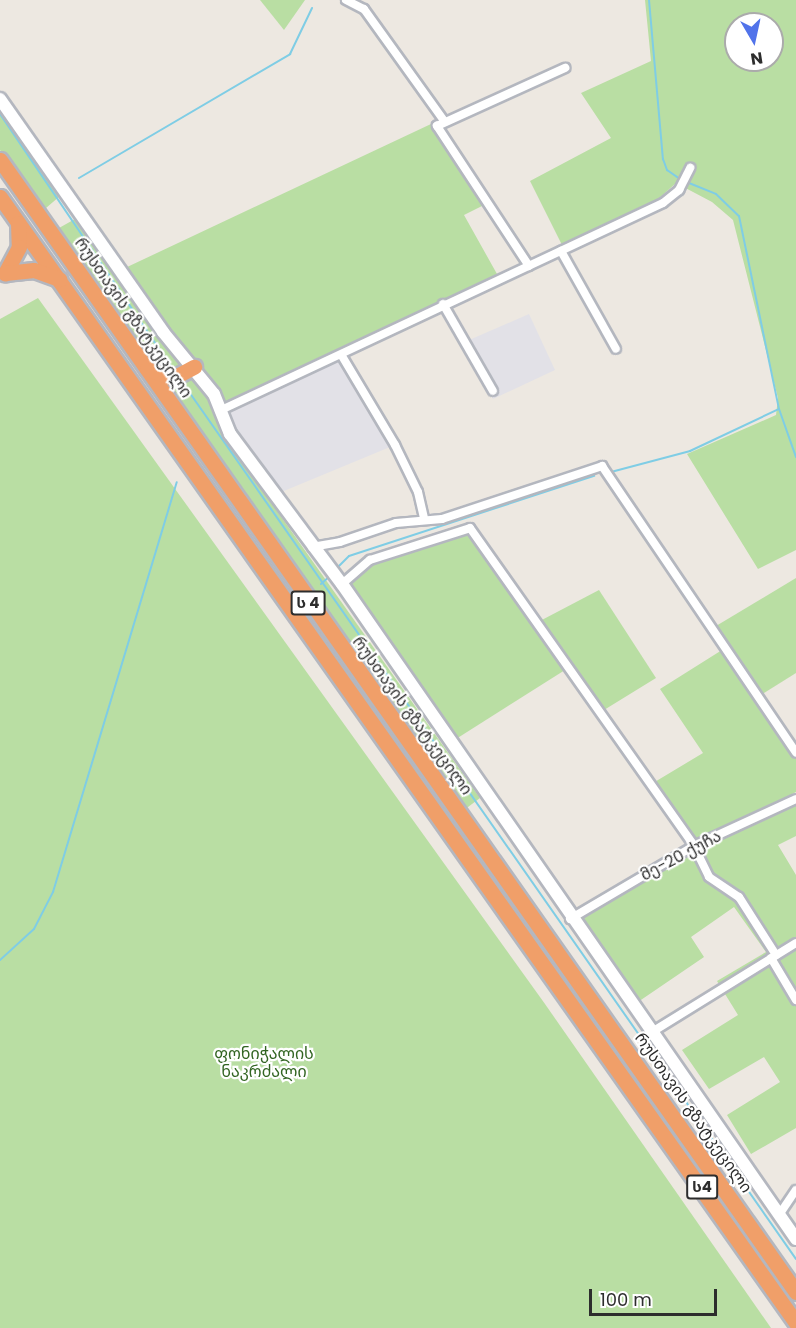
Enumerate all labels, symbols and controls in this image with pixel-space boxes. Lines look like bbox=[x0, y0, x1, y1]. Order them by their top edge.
north arrow bbox=[724, 12, 784, 72]
text: N bbox=[749, 46, 764, 71]
street label: რუსთავის გზატკეცილი bbox=[70, 234, 196, 402]
road number: ს 4 bbox=[290, 591, 326, 615]
street label: რუსთავის გზატკეცილი bbox=[348, 633, 476, 799]
street label: მე-20 ქუჩა bbox=[637, 827, 725, 885]
street label: რუსთავის გზატკეცილი bbox=[630, 1029, 756, 1197]
park label: ფონიჭალის ნაკრძალი bbox=[214, 1044, 314, 1082]
road number: ს4 bbox=[686, 1175, 718, 1199]
scale bar bbox=[592, 1277, 720, 1315]
text: 100 m bbox=[600, 1287, 652, 1312]

